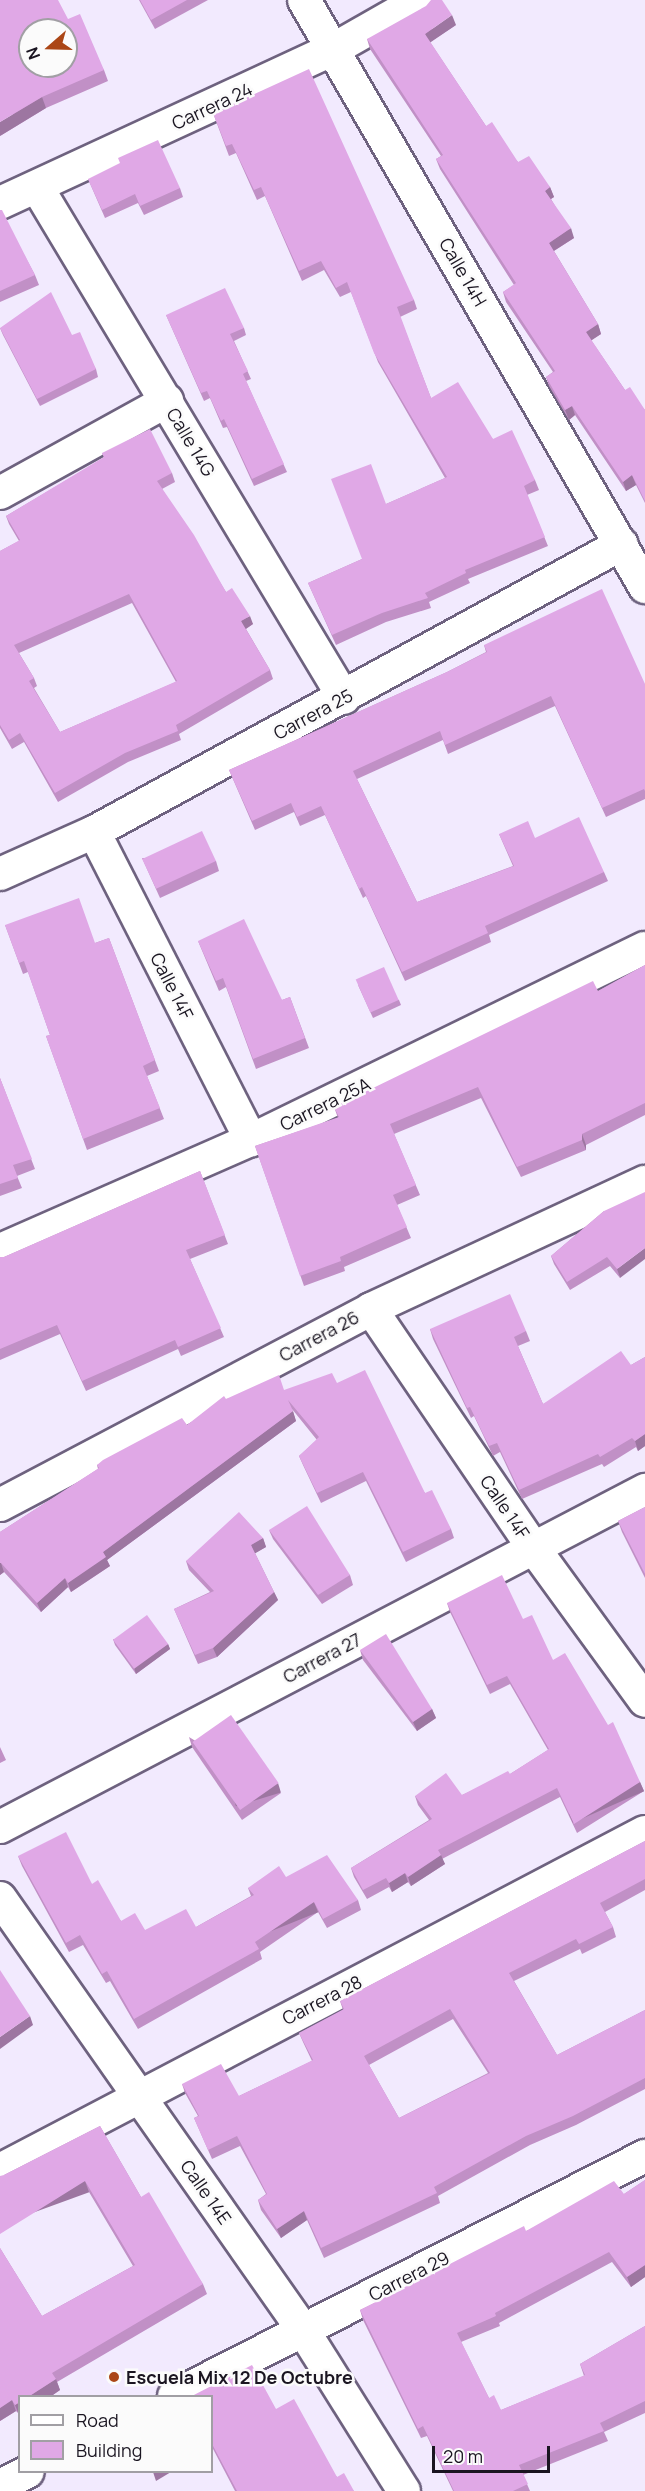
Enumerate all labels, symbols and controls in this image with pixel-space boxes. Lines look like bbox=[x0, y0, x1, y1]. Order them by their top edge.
north arrow bbox=[18, 18, 78, 78]
text: N bbox=[21, 44, 45, 63]
street label: Carrera 24 bbox=[168, 78, 256, 134]
street label: Calle 14H bbox=[435, 234, 491, 310]
street label: Calle 14G bbox=[162, 404, 220, 480]
street label: Carrera 25 bbox=[270, 684, 356, 744]
street label: Calle 14F bbox=[146, 949, 198, 1023]
street label: Carrera 25A bbox=[276, 1073, 374, 1135]
street label: Carrera 26 bbox=[275, 1306, 363, 1366]
street label: Calle 14F bbox=[476, 1471, 534, 1543]
street label: Carrera 27 bbox=[279, 1628, 365, 1688]
street label: Carrera 28 bbox=[279, 1971, 365, 2029]
street label: Calle 14E bbox=[176, 2156, 236, 2228]
street label: Carrera 29 bbox=[365, 2247, 453, 2305]
place label: Escuela Mix 12 De Octubre bbox=[126, 2366, 353, 2388]
marker: Escuela Mix 12 De Octubre bbox=[107, 2370, 121, 2384]
legend bbox=[18, 2395, 213, 2473]
text: Road bbox=[76, 2408, 119, 2432]
scale bar bbox=[435, 2434, 554, 2472]
text: Building bbox=[76, 2438, 142, 2462]
text: 20 m bbox=[443, 2444, 483, 2468]

